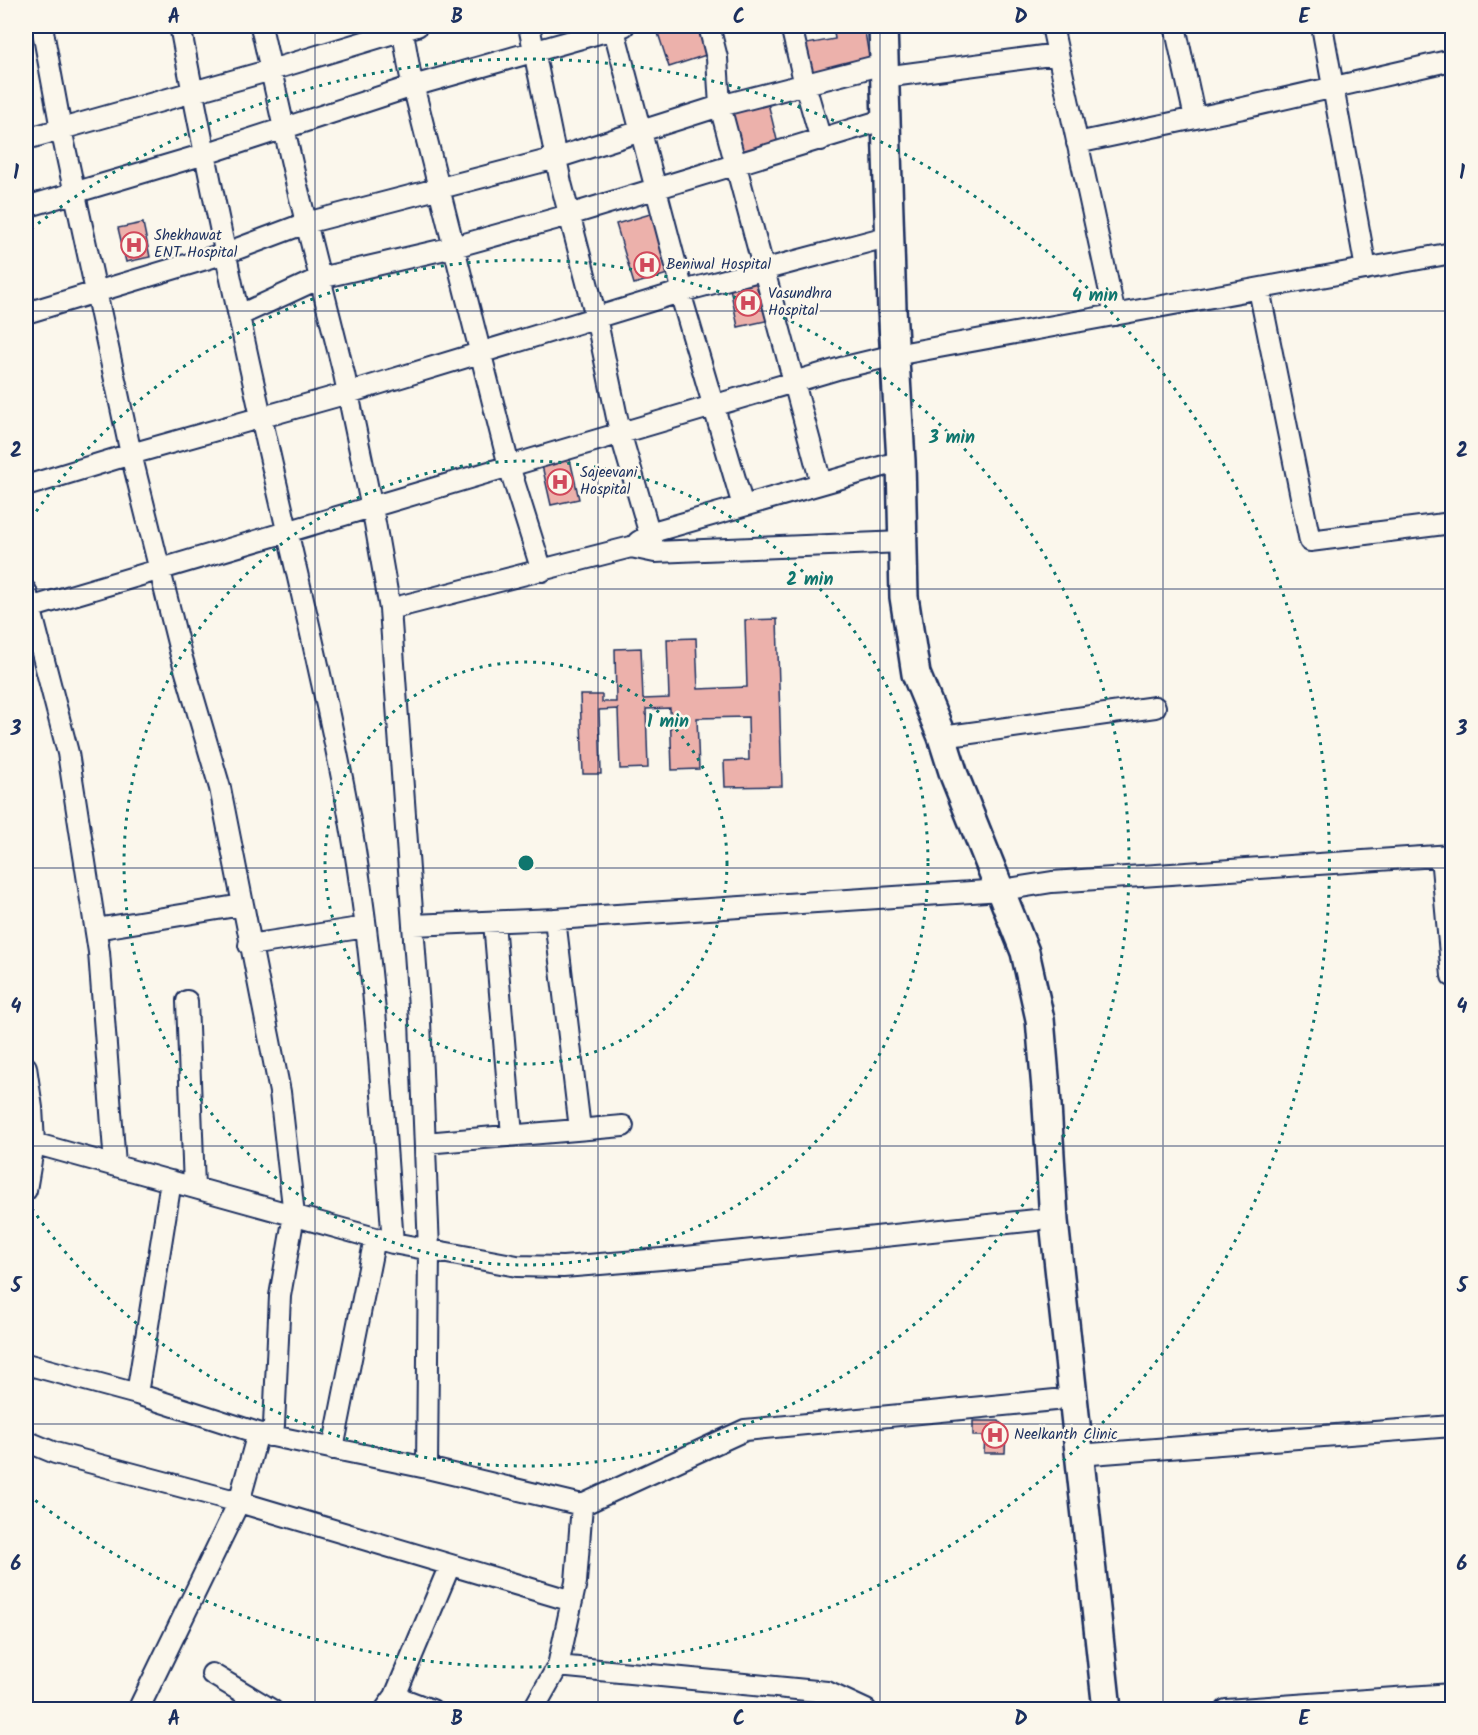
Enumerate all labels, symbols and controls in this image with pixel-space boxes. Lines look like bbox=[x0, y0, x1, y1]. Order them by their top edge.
text: A bbox=[168, 2, 180, 34]
text: B bbox=[451, 2, 463, 34]
text: C bbox=[733, 2, 745, 34]
text: D bbox=[1014, 2, 1028, 34]
text: E bbox=[1298, 2, 1310, 34]
text: 1 bbox=[13, 158, 19, 190]
text: 1 bbox=[1459, 158, 1465, 190]
place label: Shekhawat ENT Hospital bbox=[154, 224, 238, 265]
hospital icon: Shekhawat ENT Hospital bbox=[119, 230, 149, 260]
hospital icon: Beniwal Hospital bbox=[632, 250, 662, 280]
place label: Beniwal Hospital bbox=[666, 253, 772, 277]
place label: Vasundhra Hospital bbox=[768, 282, 832, 323]
text: 4 min bbox=[1072, 282, 1118, 311]
hospital icon: Vasundhra Hospital bbox=[733, 288, 763, 318]
text: 3 min bbox=[928, 424, 975, 453]
text: 2 bbox=[10, 436, 22, 468]
text: 2 bbox=[1456, 436, 1468, 468]
place label: Sajeevani Hospital bbox=[580, 461, 639, 502]
hospital icon: Sajeevani Hospital bbox=[545, 467, 575, 497]
text: 2 min bbox=[787, 566, 833, 595]
text: 1 min bbox=[647, 708, 689, 737]
text: 3 bbox=[10, 714, 22, 746]
text: 3 bbox=[1456, 714, 1468, 746]
centre of rings bbox=[516, 853, 536, 873]
text: 4 bbox=[11, 992, 22, 1024]
text: 4 bbox=[1457, 992, 1468, 1024]
text: 5 bbox=[10, 1271, 23, 1303]
text: 5 bbox=[1456, 1271, 1469, 1303]
hospital icon: Neelkanth Clinic bbox=[980, 1420, 1010, 1450]
place label: Neelkanth Clinic bbox=[1014, 1423, 1118, 1447]
text: 6 bbox=[11, 1549, 22, 1581]
text: 6 bbox=[1457, 1549, 1468, 1581]
text: A bbox=[168, 1704, 180, 1735]
text: B bbox=[451, 1704, 463, 1735]
text: C bbox=[733, 1704, 745, 1735]
text: D bbox=[1014, 1704, 1028, 1735]
text: E bbox=[1298, 1704, 1310, 1735]

